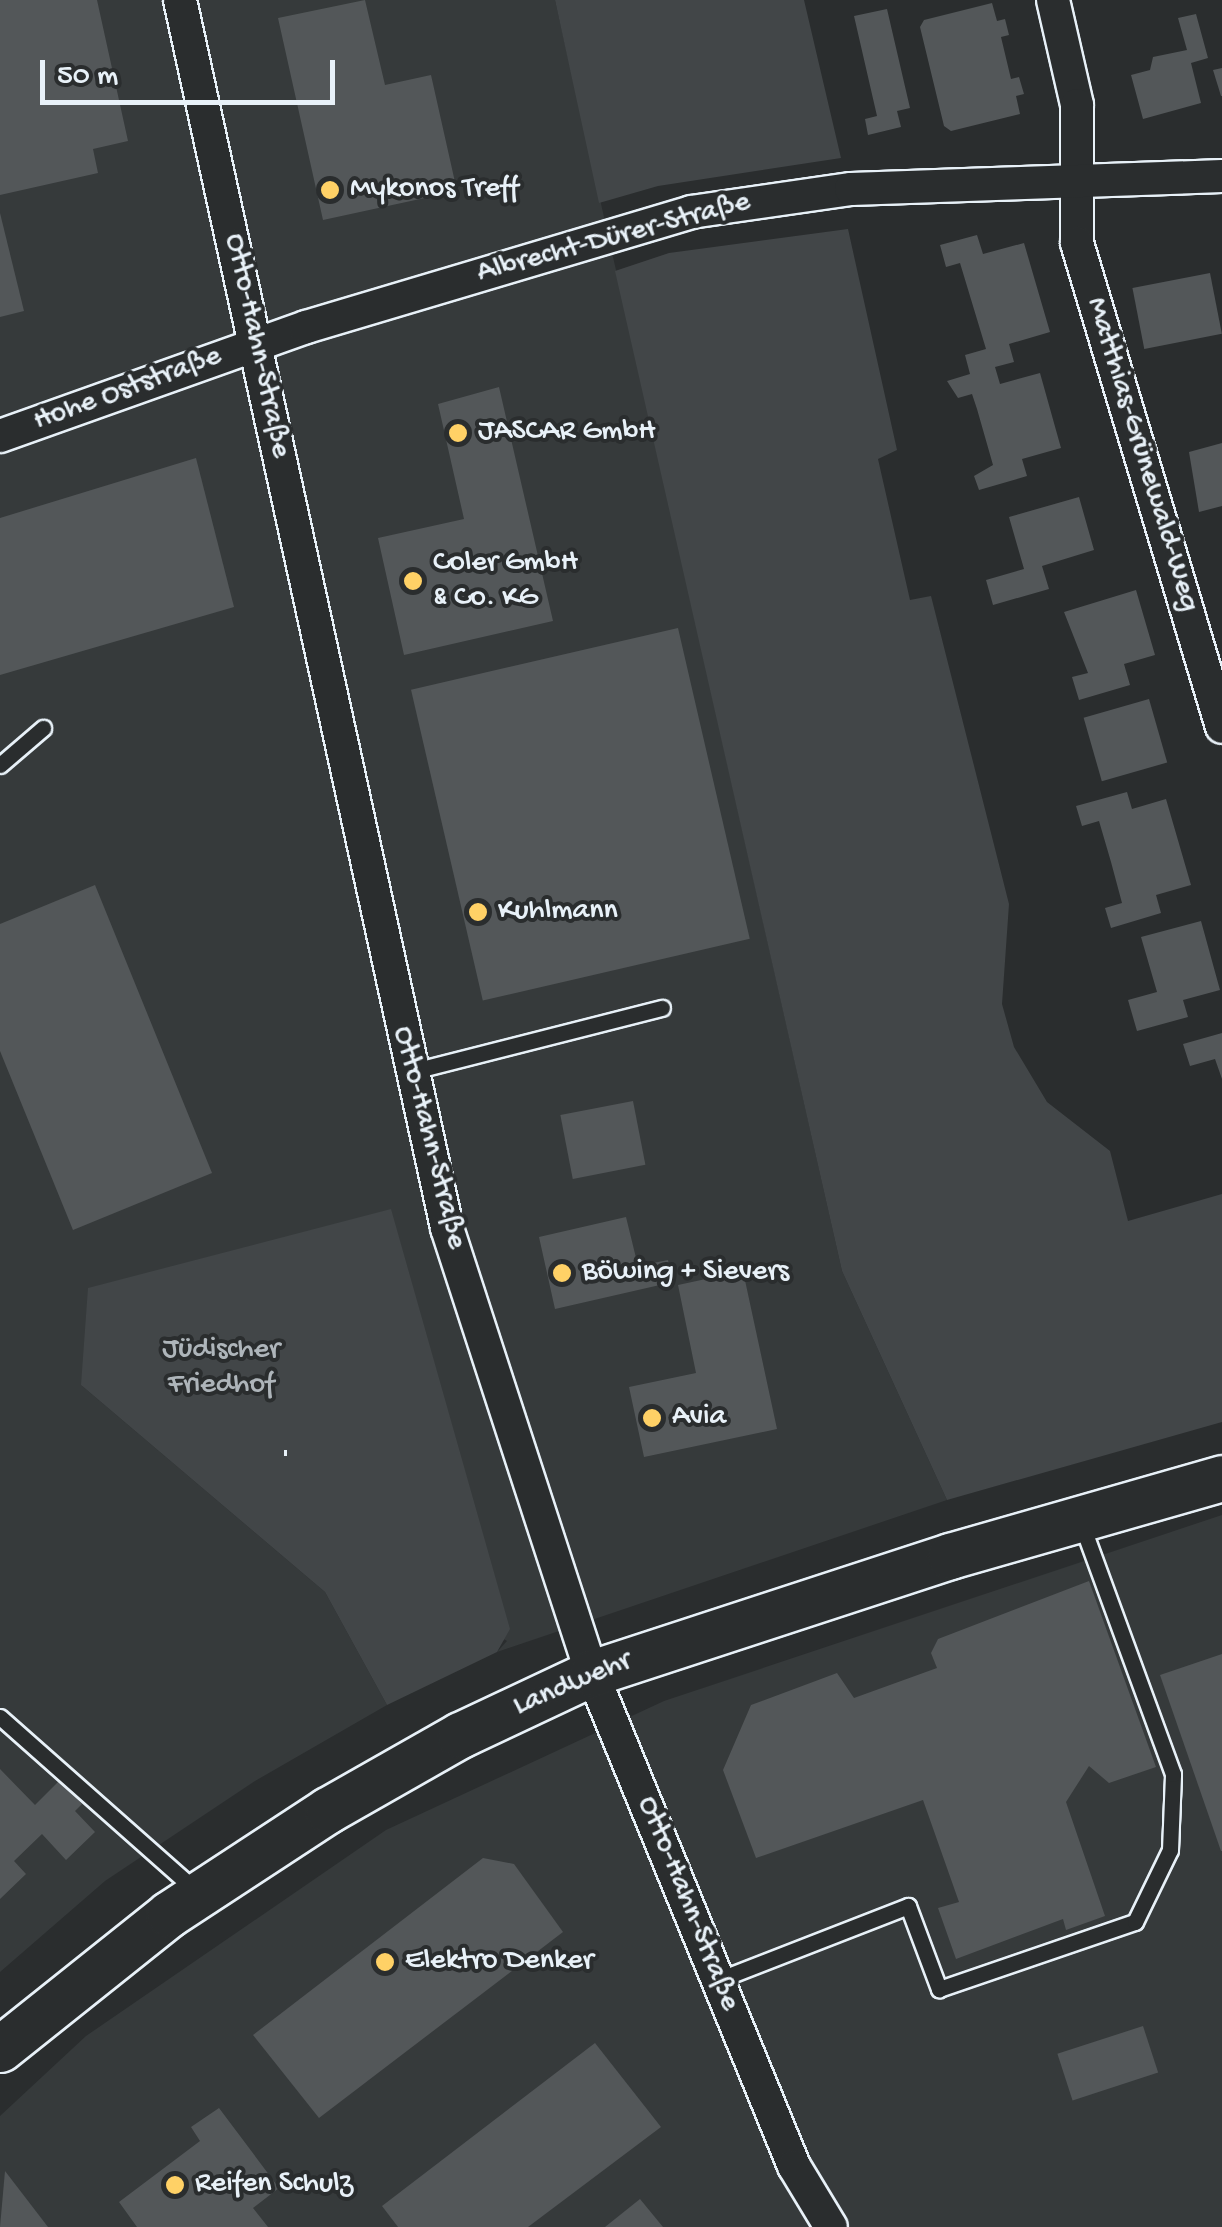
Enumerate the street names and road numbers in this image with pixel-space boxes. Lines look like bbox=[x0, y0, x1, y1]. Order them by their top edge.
street label: Albrecht-Dürer-Straße bbox=[474, 185, 754, 293]
street label: Otto-Hahn-Straße bbox=[215, 231, 297, 461]
street label: Matthias-Grünewald-Weg bbox=[1076, 294, 1206, 616]
street label: Hohe Oststraße bbox=[29, 339, 227, 441]
street label: Otto-Hahn-Straße bbox=[383, 1023, 473, 1253]
street label: Landwehr bbox=[508, 1644, 638, 1726]
street label: Otto-Hahn-Straße bbox=[628, 1791, 746, 2017]

